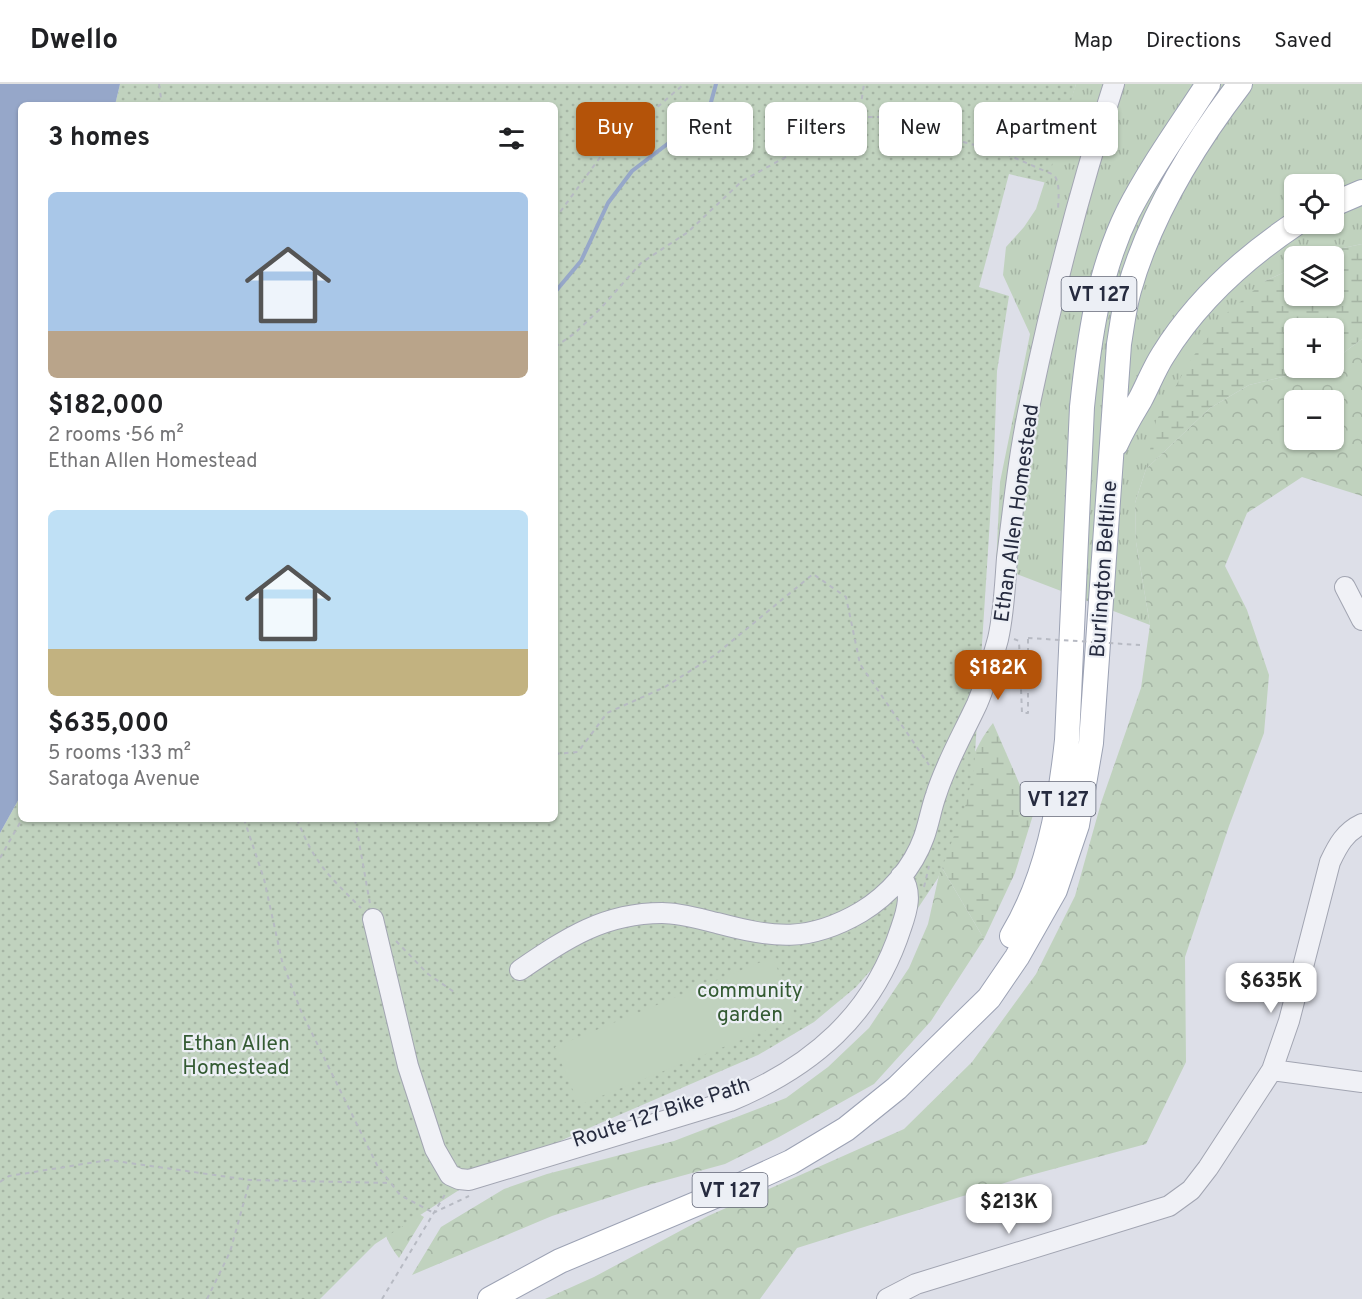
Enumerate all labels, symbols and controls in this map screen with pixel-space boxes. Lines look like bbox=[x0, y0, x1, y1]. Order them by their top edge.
text: Dwello bbox=[30, 23, 118, 59]
text: Map bbox=[1073, 28, 1113, 55]
text: Directions bbox=[1146, 28, 1241, 55]
text: Saved bbox=[1274, 28, 1332, 55]
chip: Buy bbox=[576, 102, 655, 156]
chip: Rent bbox=[667, 102, 753, 156]
chip: Filters bbox=[765, 102, 867, 156]
chip: New bbox=[879, 102, 962, 156]
chip: Apartment bbox=[974, 102, 1118, 156]
text: 3 homes bbox=[48, 122, 150, 155]
icon: filters bbox=[495, 122, 528, 155]
map controls bbox=[1284, 174, 1344, 450]
button: locate bbox=[1284, 174, 1344, 234]
icon: home bbox=[234, 231, 342, 339]
button: layers bbox=[1284, 246, 1344, 306]
road number: VT 127 bbox=[1062, 277, 1136, 311]
button: + bbox=[1284, 318, 1344, 378]
text: $182,000 bbox=[48, 390, 164, 423]
button: − bbox=[1284, 390, 1344, 450]
street label: Ethan Allen Homestead bbox=[989, 402, 1046, 624]
text: 2 rooms · 56 m² bbox=[48, 423, 184, 449]
text: Ethan Allen Homestead bbox=[48, 449, 257, 475]
street label: Burlington Beltline bbox=[1085, 480, 1124, 658]
icon: home bbox=[234, 549, 342, 657]
pin: $182K bbox=[956, 650, 1040, 701]
text: $182K bbox=[969, 656, 1027, 682]
text: $635,000 bbox=[48, 708, 169, 741]
text: 5 rooms · 133 m² bbox=[48, 741, 191, 767]
text: Saratoga Avenue bbox=[48, 767, 200, 793]
road number: VT 127 bbox=[1020, 782, 1096, 816]
pin: $635K bbox=[1229, 963, 1313, 1014]
text: $635K bbox=[1240, 969, 1302, 995]
park label: community garden bbox=[697, 978, 803, 1029]
park label: Ethan Allen Homestead bbox=[182, 1031, 290, 1082]
street label: Route 127 Bike Path bbox=[569, 1072, 754, 1155]
road number: VT 127 bbox=[692, 1173, 768, 1207]
pin: $213K bbox=[967, 1184, 1051, 1235]
text: $213K bbox=[980, 1190, 1038, 1216]

